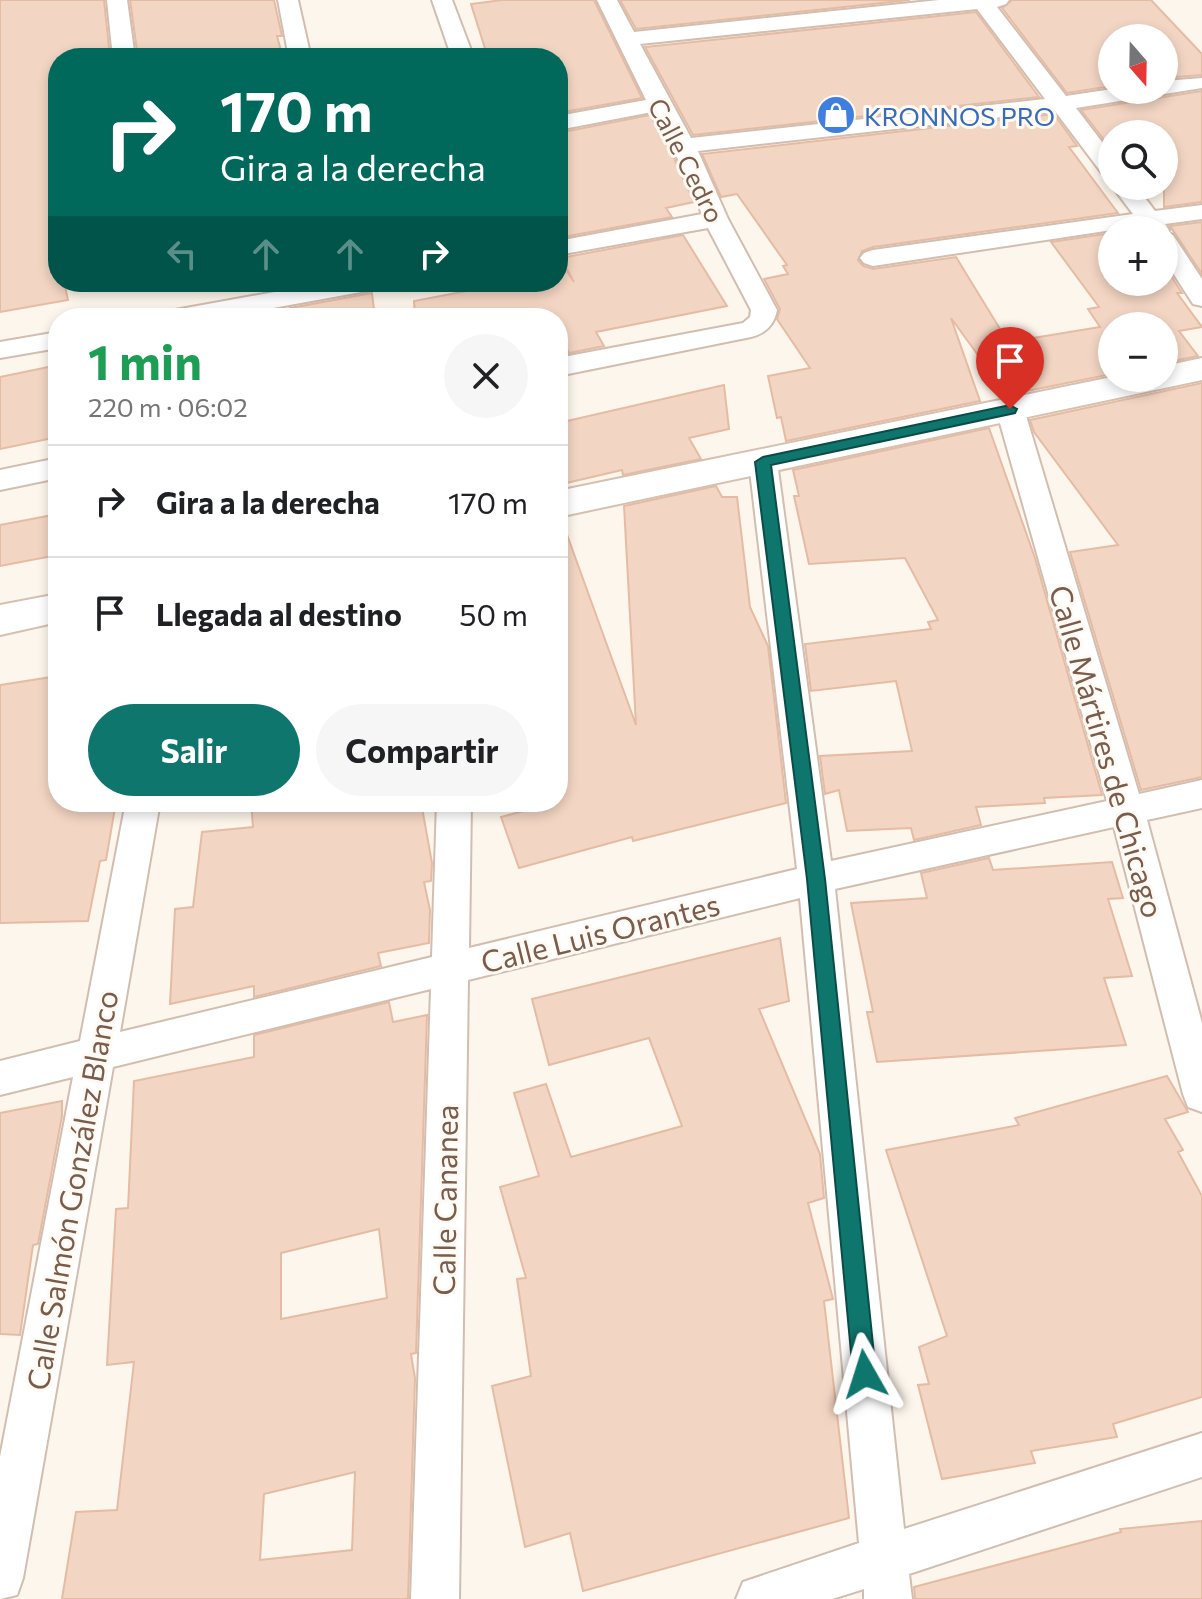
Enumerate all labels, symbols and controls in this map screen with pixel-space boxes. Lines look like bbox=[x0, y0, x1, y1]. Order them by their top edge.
north arrow bbox=[1098, 24, 1178, 104]
map controls bbox=[1098, 24, 1178, 392]
text: 170 m bbox=[220, 75, 373, 144]
icon: right bbox=[88, 80, 192, 184]
street label: Calle Cedro bbox=[642, 93, 732, 227]
shop icon: KRONNOS PRO bbox=[815, 94, 857, 136]
place label: KRONNOS PRO bbox=[864, 100, 1055, 131]
button: search bbox=[1098, 120, 1178, 200]
text: Gira a la derecha bbox=[220, 144, 486, 188]
button: + bbox=[1098, 216, 1178, 296]
icon: left bbox=[160, 232, 204, 276]
icon: ahead bbox=[244, 232, 288, 276]
icon: ahead bbox=[328, 232, 372, 276]
icon: right bbox=[412, 232, 456, 276]
button: − bbox=[1098, 312, 1178, 392]
pin bbox=[976, 327, 1044, 409]
text: 1 min bbox=[88, 331, 202, 390]
button: close bbox=[444, 334, 528, 418]
icon: arrive bbox=[988, 339, 1032, 383]
text: 220 m · 06:02 bbox=[88, 391, 248, 422]
icon: right bbox=[88, 479, 132, 523]
text: Gira a la derecha bbox=[156, 483, 380, 520]
text: 170 m bbox=[448, 483, 528, 520]
street label: Calle Mártires de Chicago bbox=[1043, 580, 1173, 922]
icon: arrive bbox=[88, 591, 132, 635]
text: Llegada al destino bbox=[156, 595, 402, 632]
text: 50 m bbox=[459, 595, 528, 632]
button: Salir bbox=[88, 704, 300, 796]
button: Compartir bbox=[316, 704, 528, 796]
street label: Calle Luis Orantes bbox=[477, 884, 723, 980]
street label: Calle Salmón González Blanco bbox=[18, 987, 124, 1393]
street label: Calle Cananea bbox=[424, 1104, 464, 1296]
position arrow bbox=[823, 1332, 907, 1416]

